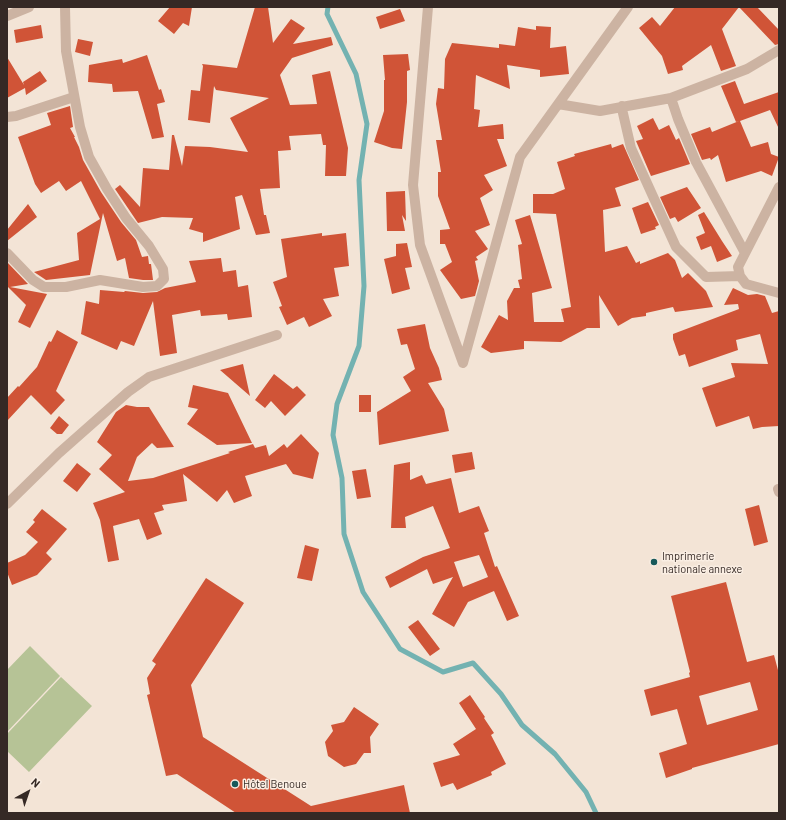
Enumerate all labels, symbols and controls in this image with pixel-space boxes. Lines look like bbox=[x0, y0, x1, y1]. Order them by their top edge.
place label: Imprimerie nationale annexe bbox=[662, 549, 742, 575]
marker: Imprimerie nationale annexe bbox=[649, 557, 659, 567]
north arrow bbox=[8, 772, 48, 812]
text: N bbox=[29, 775, 43, 790]
place label: Hôtel Benoue bbox=[243, 777, 307, 791]
marker: Hôtel Benoue bbox=[230, 779, 240, 789]

